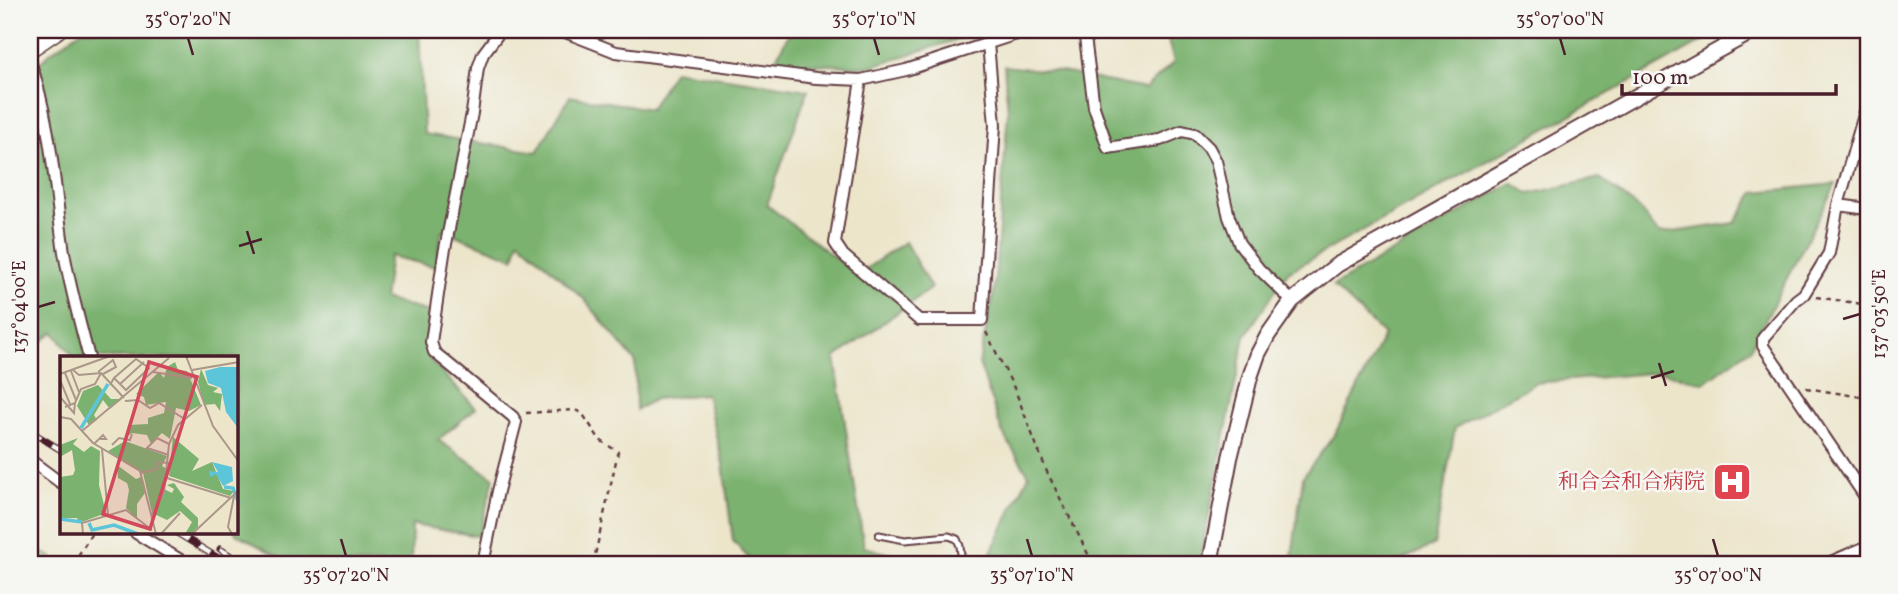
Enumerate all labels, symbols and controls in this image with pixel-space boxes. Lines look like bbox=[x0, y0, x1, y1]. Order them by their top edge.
text: 35°07'20"N bbox=[145, 8, 231, 33]
text: 35°07'10"N bbox=[832, 8, 916, 33]
text: 35°07'00"N bbox=[1516, 8, 1604, 33]
scale bar bbox=[1622, 52, 1835, 96]
text: 100 m bbox=[1632, 64, 1689, 93]
text: 137°04'00"E bbox=[8, 260, 33, 354]
text: 137°03'50"E bbox=[1868, 269, 1893, 359]
inset map bbox=[60, 356, 238, 534]
hospital icon: 和合会和合病院 bbox=[1711, 461, 1753, 503]
place label: 和合会和合病院 bbox=[1558, 468, 1705, 497]
text: 35°07'20"N bbox=[303, 564, 389, 589]
text: 35°07'10"N bbox=[990, 564, 1074, 589]
text: 35°07'00"N bbox=[1674, 564, 1762, 589]

